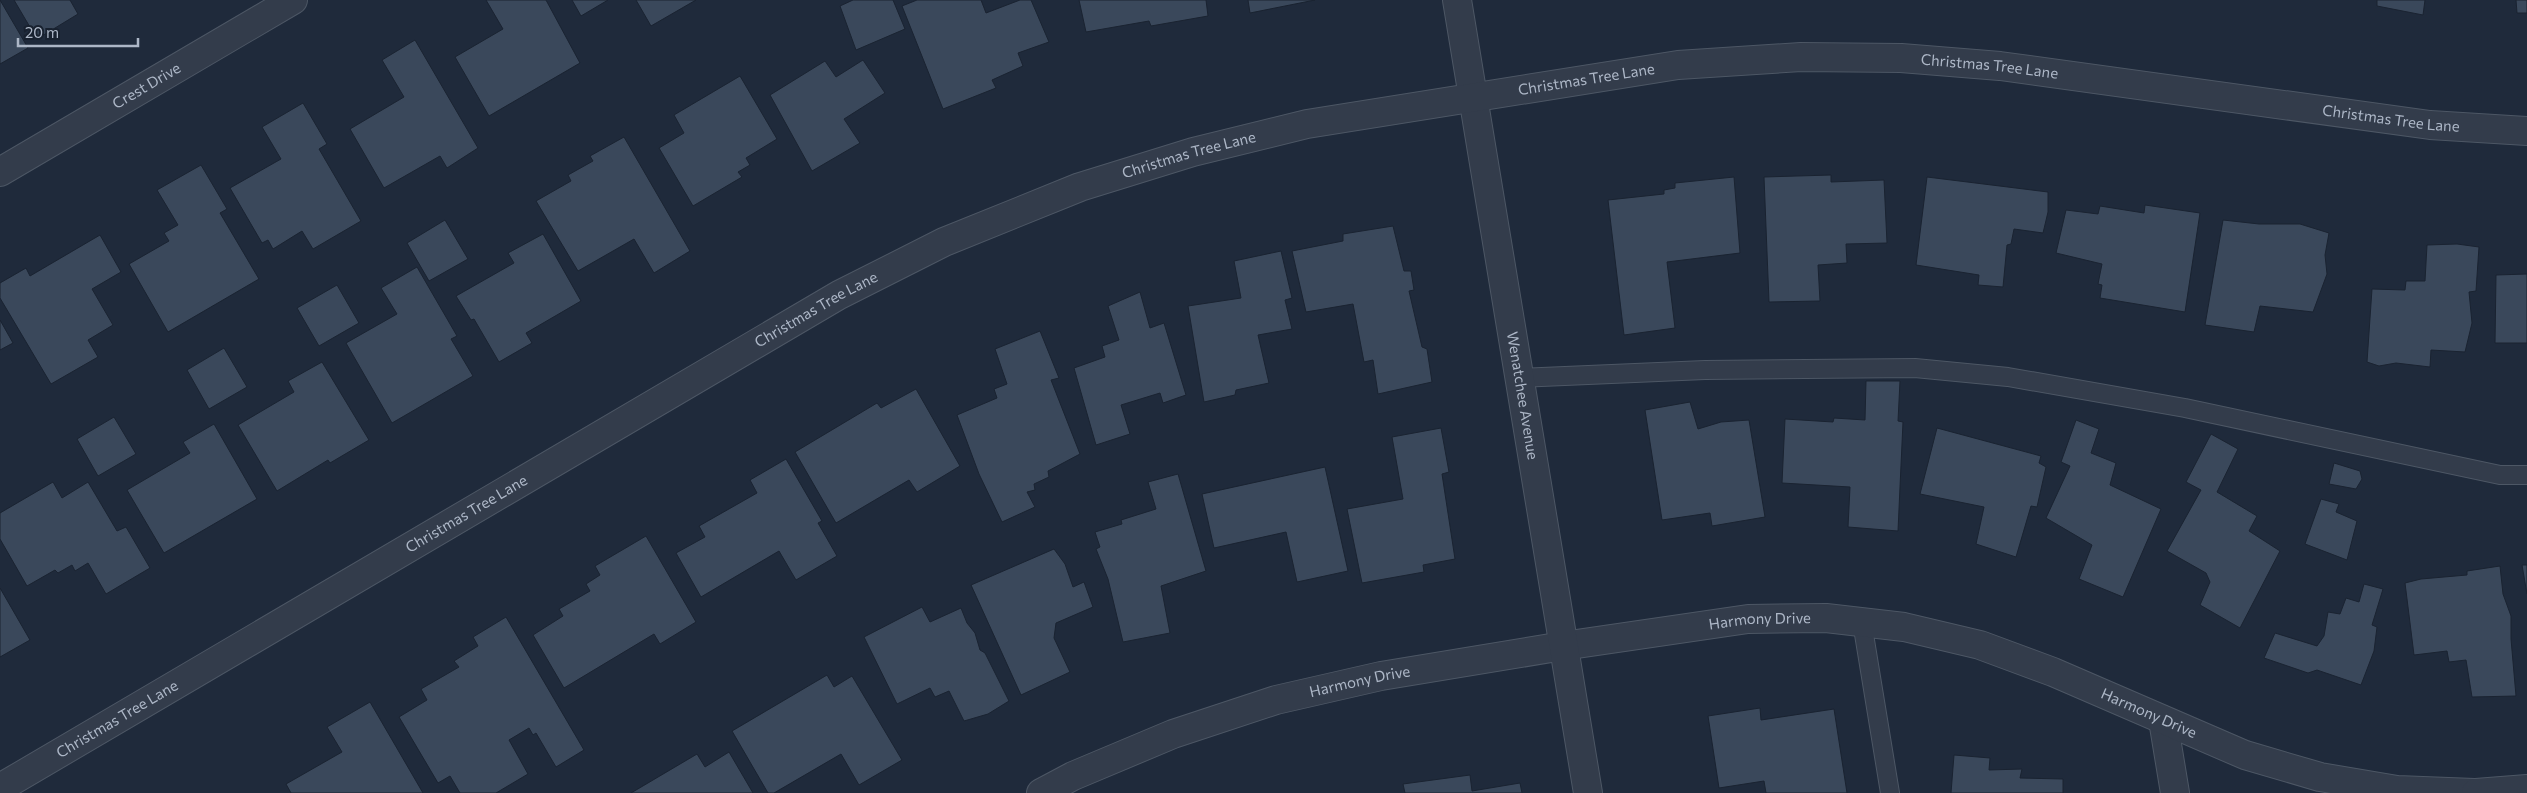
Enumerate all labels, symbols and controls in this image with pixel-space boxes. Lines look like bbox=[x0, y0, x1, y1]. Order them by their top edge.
scale bar bbox=[18, 15, 138, 47]
text: 20 m bbox=[25, 23, 59, 41]
street label: Christmas Tree Lane bbox=[1920, 50, 2060, 82]
street label: Crest Drive bbox=[109, 58, 184, 112]
street label: Christmas Tree Lane bbox=[1517, 59, 1656, 98]
street label: Christmas Tree Lane bbox=[2321, 100, 2460, 135]
street label: Christmas Tree Lane bbox=[1120, 127, 1257, 181]
street label: Christmas Tree Lane bbox=[751, 267, 880, 351]
street label: Wenatchee Avenue bbox=[1504, 330, 1543, 461]
street label: Christmas Tree Lane bbox=[402, 470, 530, 556]
street label: Harmony Drive bbox=[1707, 608, 1811, 633]
street label: Harmony Drive bbox=[1307, 661, 1411, 700]
street label: Christmas Tree Lane bbox=[53, 675, 181, 761]
street label: Harmony Drive bbox=[2098, 684, 2200, 741]

